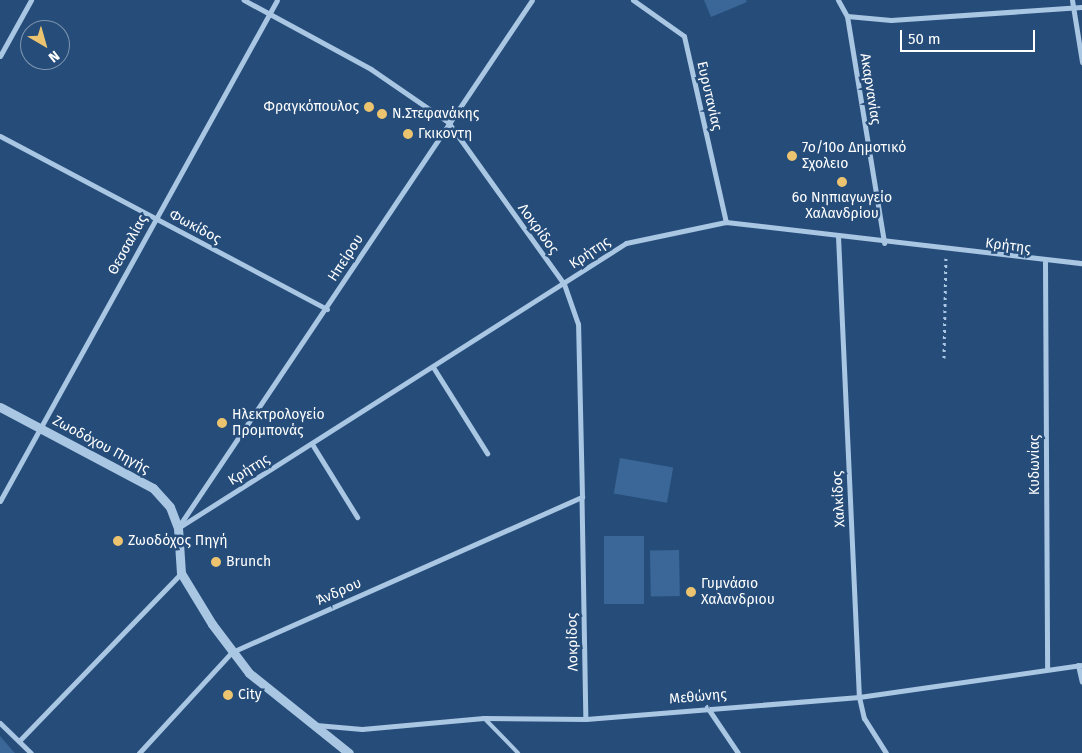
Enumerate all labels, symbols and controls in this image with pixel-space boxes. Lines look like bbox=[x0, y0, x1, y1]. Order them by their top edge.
north arrow bbox=[20, 20, 70, 70]
scale bar bbox=[902, 20, 1037, 52]
text: 50 m bbox=[908, 30, 941, 48]
text: N bbox=[45, 47, 63, 66]
street label: Ακαρνανίας bbox=[856, 52, 884, 126]
street label: Ευρυτανίας bbox=[693, 60, 725, 132]
place label: Φραγκόπουλος bbox=[264, 99, 359, 115]
marker: Φραγκόπουλος bbox=[363, 101, 375, 113]
place label: Ν.Στεφανάκης bbox=[392, 106, 479, 122]
marker: Ν.Στεφανάκης bbox=[376, 108, 388, 120]
place label: Γκικοντη bbox=[418, 126, 472, 142]
marker: Γκικοντη bbox=[402, 128, 414, 140]
place label: 7ο/10ο Δημοτικό Σχολειο bbox=[802, 140, 906, 172]
marker: 7ο/10ο Δημοτικό Σχολειο bbox=[786, 150, 798, 162]
marker: 6ο Νηπιαγωγείο Χαλανδρίου bbox=[836, 176, 848, 188]
place label: 6ο Νηπιαγωγείο Χαλανδρίου bbox=[792, 190, 892, 222]
street label: Λοκρίδος bbox=[514, 200, 562, 258]
street label: Φωκίδος bbox=[166, 206, 224, 248]
street label: Θεσσαλίας bbox=[105, 212, 151, 278]
street label: Ηπείρου bbox=[325, 231, 367, 285]
street label: Κρήτης bbox=[566, 233, 614, 273]
street label: Κρήτης bbox=[984, 235, 1032, 257]
place label: Ηλεκτρολογείο Προμπονάς bbox=[232, 407, 325, 440]
street label: Ζωοδόχου Πηγής bbox=[50, 412, 152, 478]
marker: Ηλεκτρολογείο Προμπονάς bbox=[216, 417, 228, 429]
street label: Κυδωνίας bbox=[1027, 435, 1043, 495]
street label: Κρήτης bbox=[225, 451, 273, 489]
street label: Χαλκίδος bbox=[829, 470, 849, 528]
place label: Ζωοδόχος Πηγή bbox=[128, 533, 227, 549]
marker: Ζωοδόχος Πηγή bbox=[112, 535, 124, 547]
place label: Brunch bbox=[226, 554, 271, 570]
marker: Brunch bbox=[210, 556, 222, 568]
street label: Άνδρου bbox=[314, 575, 364, 609]
place label: Γυμνάσιο Χαλανδριου bbox=[701, 576, 775, 608]
marker: Γυμνάσιο Χαλανδριου bbox=[685, 586, 697, 598]
street label: Λοκρίδος bbox=[564, 613, 582, 671]
street label: Μεθώνης bbox=[669, 686, 727, 708]
place label: City bbox=[238, 687, 262, 703]
marker: City bbox=[222, 689, 234, 701]

